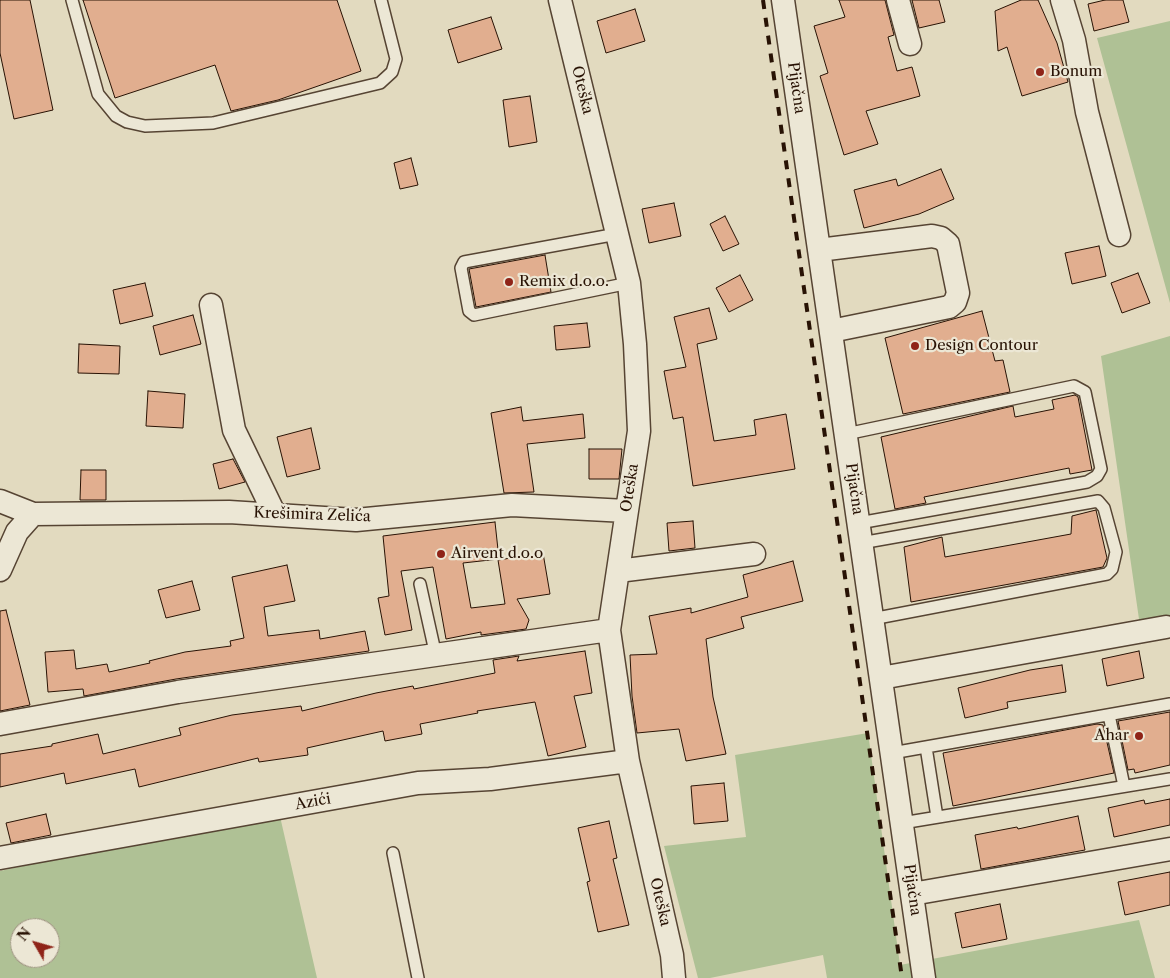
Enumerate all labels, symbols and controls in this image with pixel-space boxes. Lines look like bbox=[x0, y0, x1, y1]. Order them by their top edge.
street label: Pijačna bbox=[783, 61, 809, 115]
place label: Bonum bbox=[1050, 63, 1102, 81]
street label: Oteška bbox=[567, 64, 597, 116]
marker: Bonum bbox=[1034, 66, 1046, 78]
place label: Remix d.o.o. bbox=[519, 273, 609, 291]
marker: Remix d.o.o. bbox=[503, 276, 515, 288]
place label: Design Contour bbox=[925, 337, 1038, 355]
marker: Design Contour bbox=[909, 340, 921, 352]
street label: Oteška bbox=[617, 462, 643, 514]
street label: Pijačna bbox=[841, 462, 867, 516]
street label: Krešimira Zelića bbox=[253, 504, 371, 526]
place label: Airvent d.o.o bbox=[451, 545, 543, 563]
marker: Airvent d.o.o bbox=[435, 548, 447, 560]
place label: Ahar bbox=[1094, 727, 1129, 745]
marker: Ahar bbox=[1133, 730, 1145, 742]
street label: Azići bbox=[294, 790, 332, 814]
street label: Pijačna bbox=[899, 863, 925, 917]
street label: Oteška bbox=[646, 876, 674, 928]
north arrow bbox=[10, 918, 60, 968]
text: N bbox=[13, 924, 35, 945]

